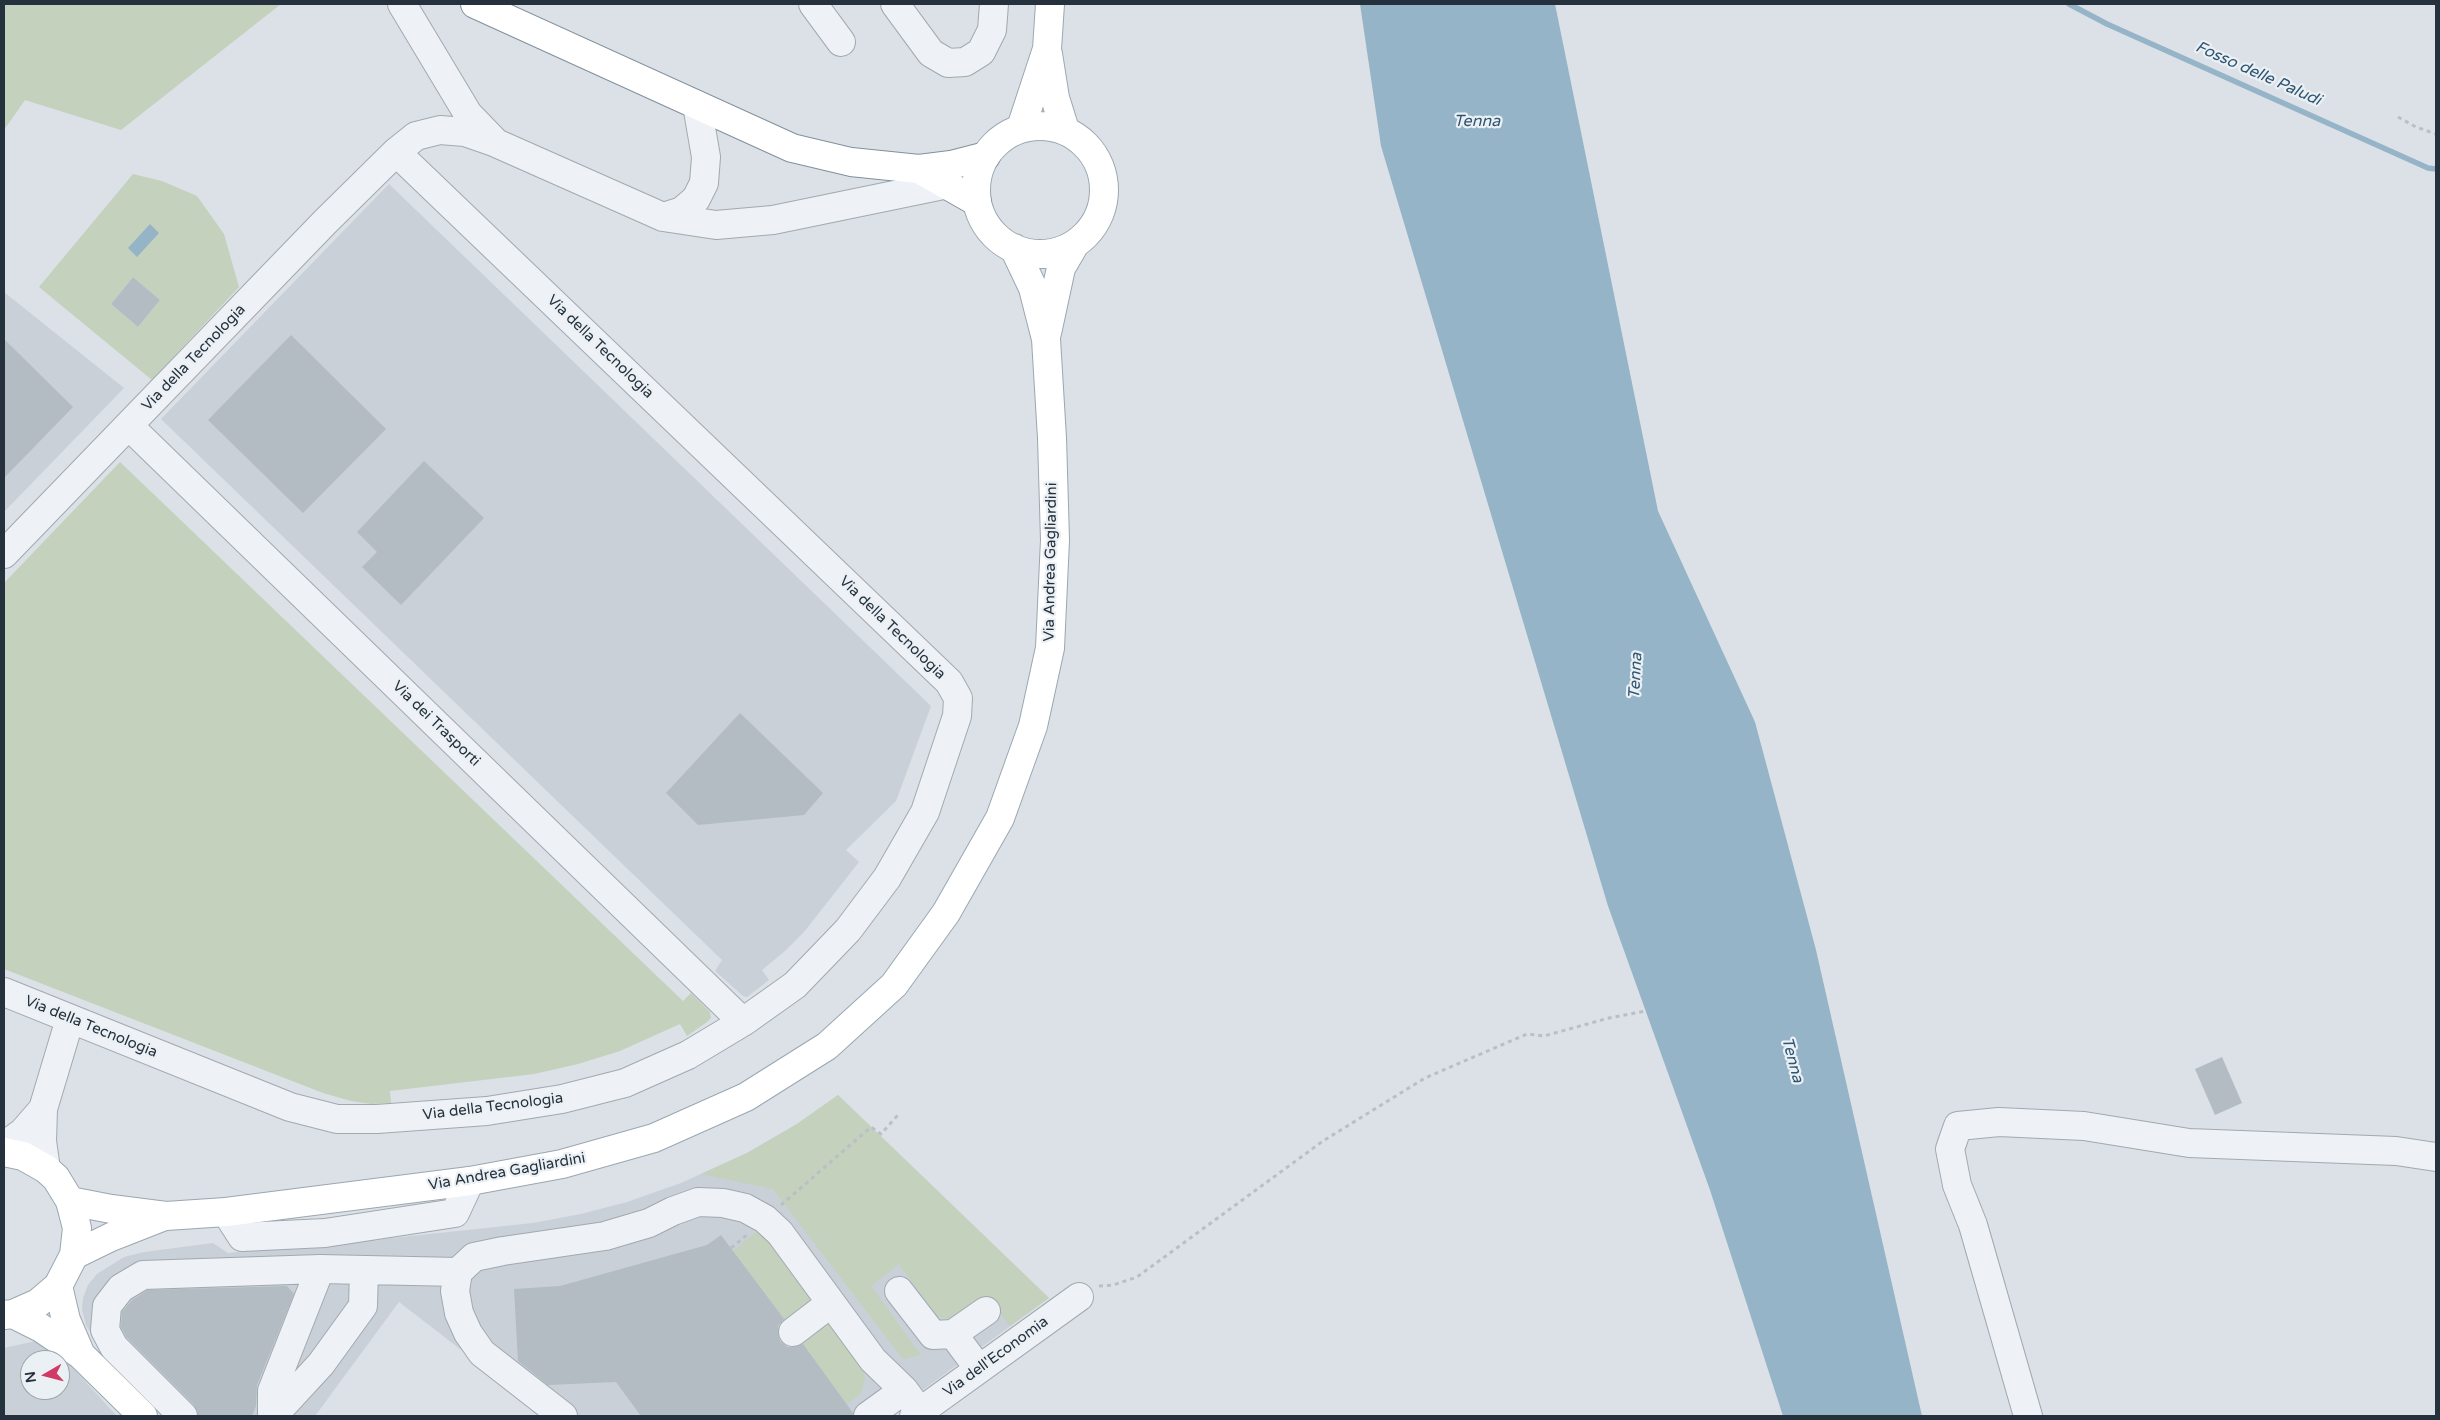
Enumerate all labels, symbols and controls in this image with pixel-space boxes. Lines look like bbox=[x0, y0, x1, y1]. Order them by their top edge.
water label: Fosso delle Paludi bbox=[2192, 38, 2324, 110]
water label: Tenna bbox=[1454, 112, 1500, 132]
street label: Via della Tecnologia bbox=[543, 291, 657, 403]
street label: Via della Tecnologia bbox=[138, 301, 250, 415]
street label: Via Andrea Gagliardini bbox=[1041, 482, 1061, 642]
street label: Via della Tecnologia bbox=[835, 572, 949, 684]
water label: Tenna bbox=[1625, 652, 1647, 700]
street label: Via dei Trasporti bbox=[388, 677, 484, 771]
street label: Via della Tecnologia bbox=[22, 992, 160, 1062]
water label: Tenna bbox=[1777, 1035, 1807, 1085]
street label: Via della Tecnologia bbox=[422, 1089, 564, 1125]
street label: Via Andrea Gagliardini bbox=[427, 1149, 587, 1195]
street label: Via dell'Economia bbox=[940, 1313, 1052, 1401]
north arrow bbox=[20, 1350, 70, 1400]
text: N bbox=[21, 1370, 40, 1384]

